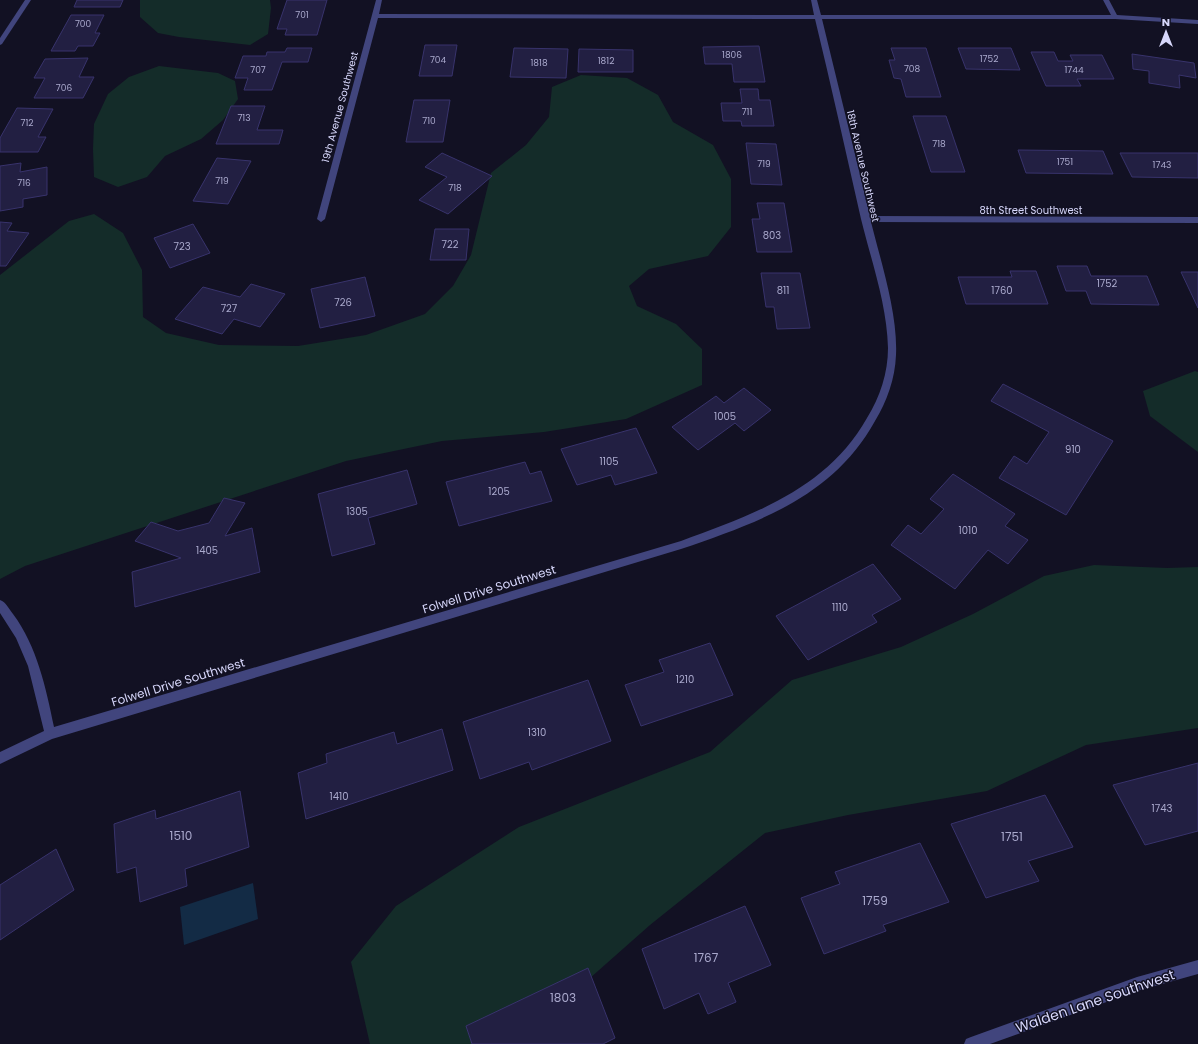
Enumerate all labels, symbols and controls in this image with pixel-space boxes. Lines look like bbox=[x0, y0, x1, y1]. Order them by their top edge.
house number: 701 bbox=[295, 9, 309, 21]
north arrow bbox=[1146, 12, 1186, 52]
text: N bbox=[1162, 14, 1170, 30]
house number: 700 bbox=[75, 18, 91, 30]
street label: 19th Avenue Southwest bbox=[318, 49, 362, 164]
house number: 1806 bbox=[722, 49, 742, 61]
house number: 1752 bbox=[980, 53, 998, 65]
house number: 704 bbox=[430, 54, 446, 66]
house number: 1812 bbox=[598, 55, 614, 67]
house number: 1818 bbox=[530, 57, 548, 69]
house number: 708 bbox=[904, 63, 920, 75]
house number: 707 bbox=[250, 64, 266, 76]
house number: 1744 bbox=[1064, 64, 1084, 76]
house number: 706 bbox=[56, 82, 72, 94]
house number: 711 bbox=[742, 106, 752, 118]
street label: 18th Avenue Southwest bbox=[843, 109, 883, 224]
house number: 713 bbox=[237, 112, 251, 124]
house number: 710 bbox=[422, 115, 436, 127]
house number: 712 bbox=[21, 117, 33, 129]
house number: 718 bbox=[932, 138, 946, 150]
house number: 1751 bbox=[1057, 156, 1073, 168]
house number: 719 bbox=[757, 158, 771, 170]
house number: 1743 bbox=[1153, 159, 1171, 171]
house number: 719 bbox=[215, 175, 229, 187]
house number: 716 bbox=[17, 177, 31, 189]
house number: 718 bbox=[448, 182, 462, 194]
street label: 8th Street Southwest bbox=[980, 203, 1083, 218]
house number: 803 bbox=[763, 228, 781, 243]
house number: 722 bbox=[442, 237, 459, 252]
house number: 723 bbox=[173, 239, 191, 254]
house number: 1752 bbox=[1097, 276, 1118, 291]
house number: 811 bbox=[777, 283, 789, 298]
house number: 1760 bbox=[991, 283, 1013, 298]
house number: 726 bbox=[334, 295, 352, 310]
house number: 727 bbox=[221, 301, 238, 316]
house number: 1005 bbox=[714, 409, 736, 424]
house number: 910 bbox=[1065, 442, 1081, 457]
house number: 1105 bbox=[600, 454, 618, 469]
house number: 1205 bbox=[488, 484, 510, 499]
house number: 1305 bbox=[346, 504, 368, 519]
house number: 1010 bbox=[959, 523, 977, 538]
house number: 1405 bbox=[196, 543, 218, 558]
street label: Folwell Drive Southwest bbox=[420, 561, 558, 617]
house number: 1110 bbox=[832, 600, 848, 615]
street label: Folwell Drive Southwest bbox=[109, 654, 247, 710]
house number: 1210 bbox=[676, 672, 694, 687]
house number: 1310 bbox=[528, 725, 546, 740]
house number: 1410 bbox=[330, 789, 348, 804]
house number: 1743 bbox=[1152, 801, 1173, 816]
house number: 1510 bbox=[170, 827, 192, 844]
house number: 1751 bbox=[1001, 828, 1023, 845]
house number: 1759 bbox=[862, 892, 888, 909]
house number: 1767 bbox=[694, 949, 719, 966]
street label: Walden Lane Southwest bbox=[1013, 964, 1177, 1038]
house number: 1803 bbox=[550, 989, 576, 1006]

